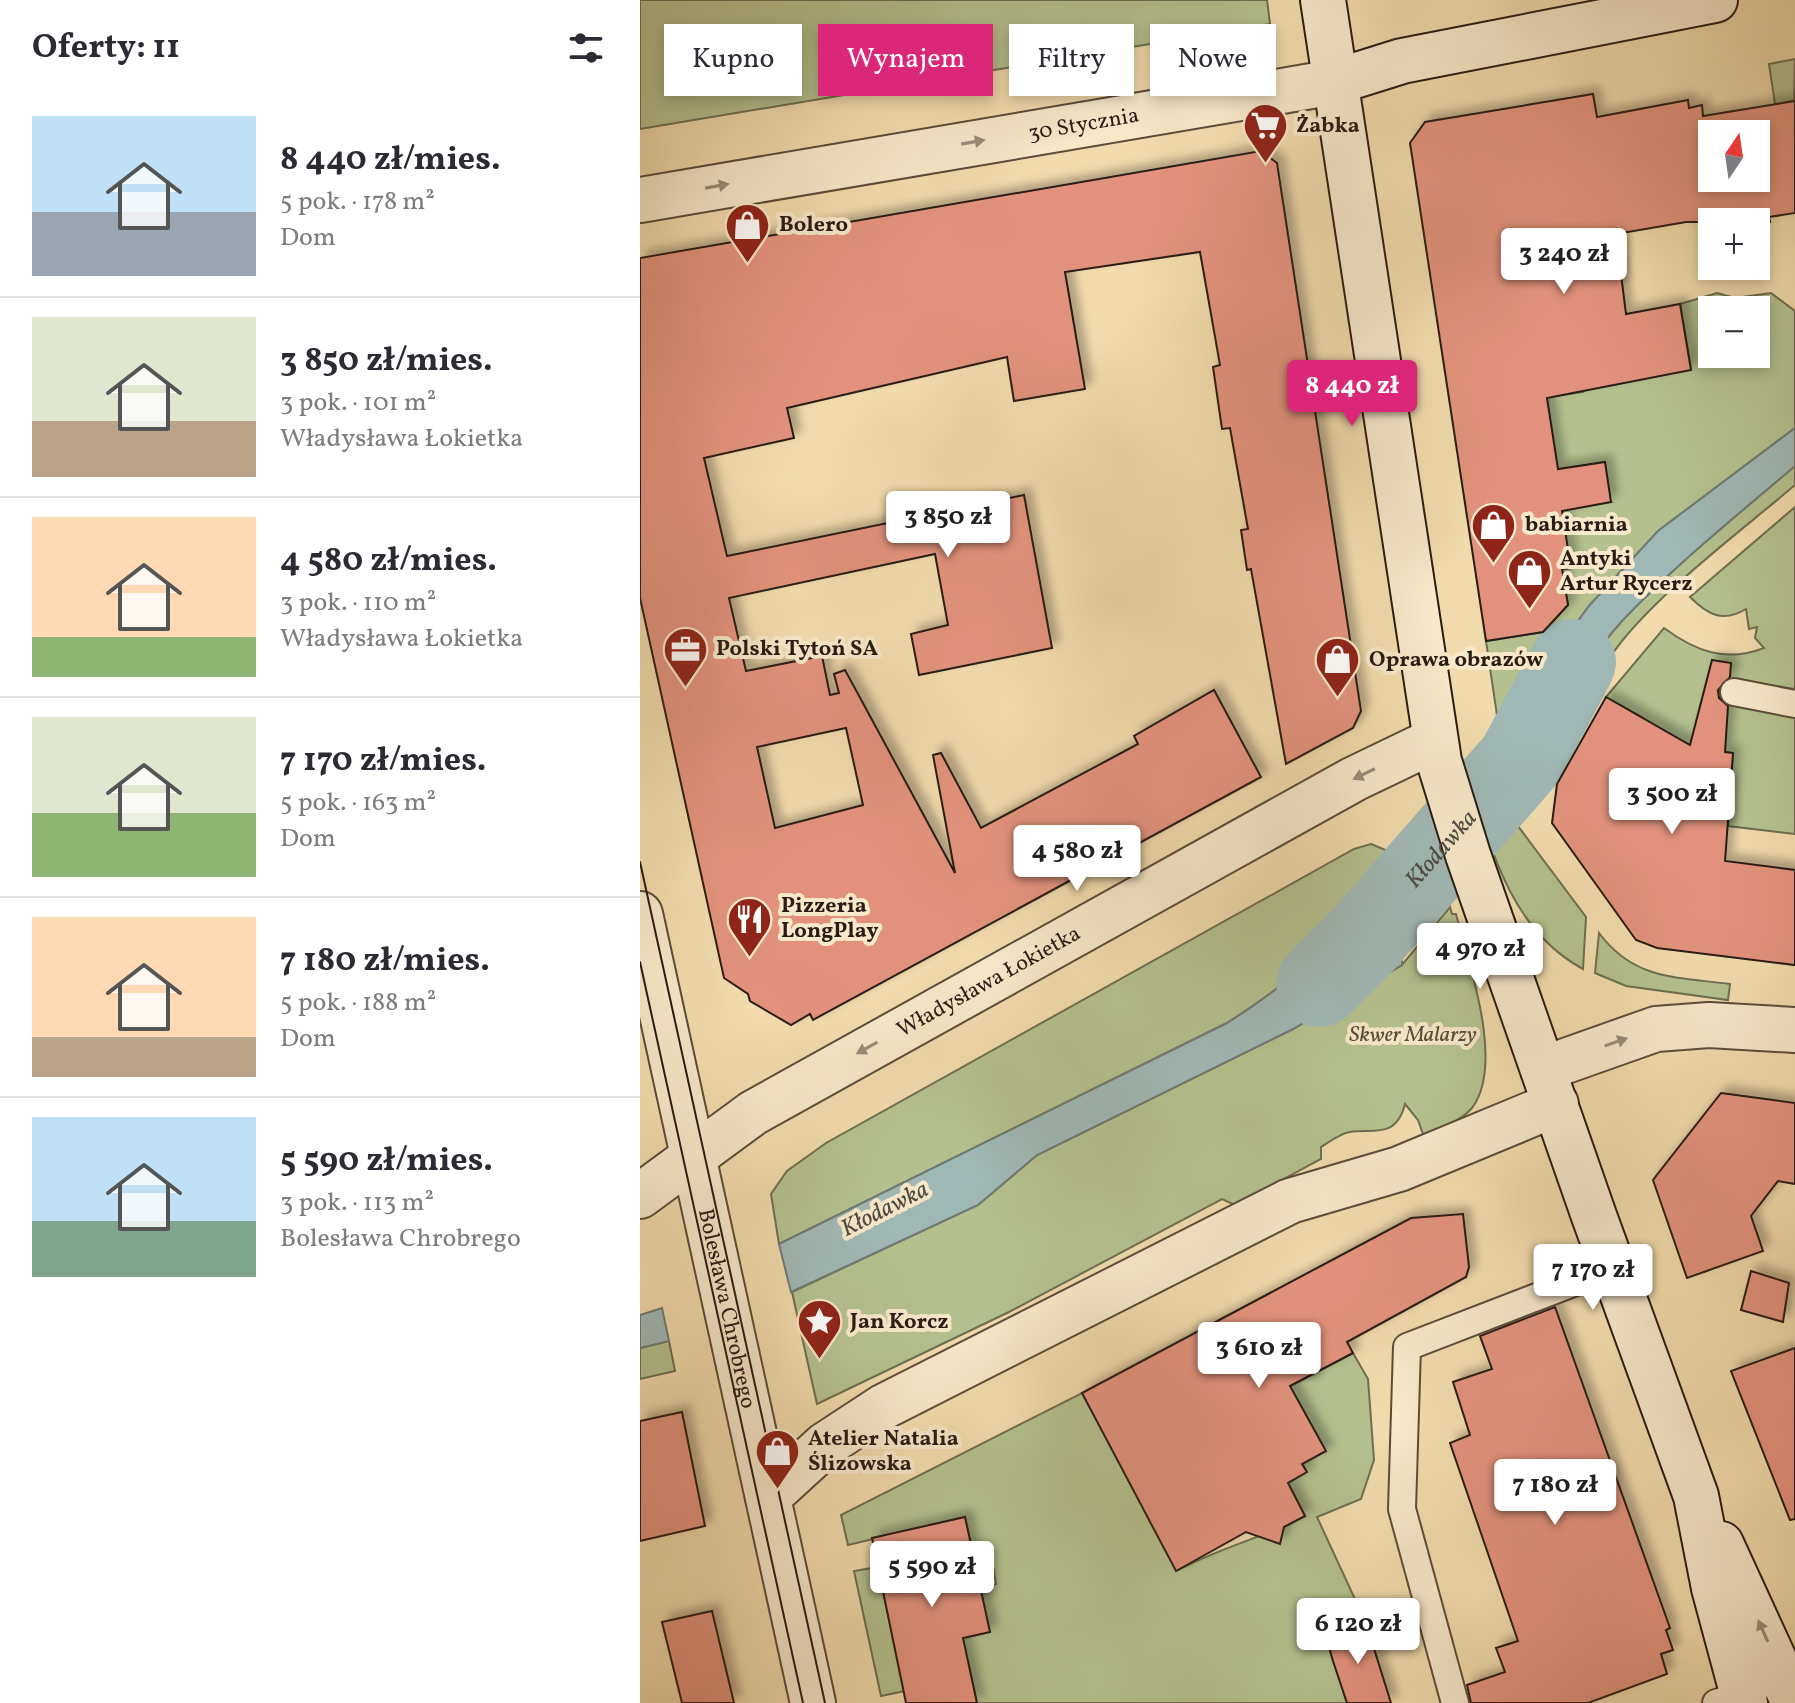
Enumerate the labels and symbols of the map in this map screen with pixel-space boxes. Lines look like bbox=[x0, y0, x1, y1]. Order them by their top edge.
street label: 30 Stycznia bbox=[1026, 100, 1141, 149]
supermarket icon: Żabka bbox=[1241, 102, 1289, 165]
place label: Żabka bbox=[1296, 111, 1360, 142]
north arrow bbox=[1698, 120, 1770, 192]
one-way arrow bbox=[961, 136, 986, 148]
one-way arrow bbox=[705, 180, 730, 192]
shop icon: Bolero bbox=[724, 201, 772, 264]
place label: Bolero bbox=[779, 210, 848, 241]
pin: 3 240 zł bbox=[1481, 228, 1647, 296]
pin: 8 440 zł bbox=[1269, 360, 1435, 428]
pin: 3 850 zł bbox=[865, 491, 1031, 559]
shop icon: babiarnia bbox=[1470, 501, 1518, 564]
place label: babiarnia bbox=[1525, 510, 1628, 541]
place label: Antyki Artur Rycerz bbox=[1560, 544, 1692, 600]
shop icon: Antyki Artur Rycerz bbox=[1505, 548, 1553, 611]
office icon: Polski Tytoń SA bbox=[661, 625, 709, 688]
place label: Polski Tytoń SA bbox=[716, 634, 878, 665]
shop icon: Oprawa obrazów bbox=[1314, 636, 1362, 699]
place label: Oprawa obrazów bbox=[1369, 645, 1544, 676]
one-way arrow bbox=[1353, 767, 1376, 781]
pin: 3 500 zł bbox=[1589, 768, 1755, 836]
water label: Kłodawka bbox=[1398, 803, 1486, 897]
pin: 4 580 zł bbox=[994, 825, 1160, 893]
place label: Pizzeria LongPlay bbox=[781, 891, 879, 947]
restaurant icon: Pizzeria LongPlay bbox=[726, 895, 774, 958]
street label: Władysława Łokietka bbox=[891, 918, 1086, 1046]
pin: 4 970 zł bbox=[1397, 923, 1563, 991]
park label: Skwer Malarzy bbox=[1349, 1020, 1477, 1051]
one-way arrow bbox=[1605, 1036, 1629, 1048]
one-way arrow bbox=[856, 1041, 878, 1055]
water label: Kłodawka bbox=[835, 1173, 935, 1247]
street label: Bolesława Chrobrego bbox=[690, 1206, 763, 1411]
pin: 7 170 zł bbox=[1510, 1244, 1676, 1312]
place icon: Jan Korcz bbox=[795, 1298, 843, 1361]
place label: Jan Korcz bbox=[849, 1307, 948, 1338]
pin: 3 610 zł bbox=[1176, 1322, 1342, 1390]
place label: Atelier Natalia Ślizowska bbox=[808, 1424, 959, 1480]
shop icon: Atelier Natalia Ślizowska bbox=[753, 1428, 801, 1491]
pin: 7 180 zł bbox=[1472, 1459, 1638, 1527]
pin: 5 590 zł bbox=[849, 1541, 1015, 1609]
pin: 6 120 zł bbox=[1275, 1598, 1441, 1666]
one-way arrow bbox=[1757, 1619, 1770, 1643]

